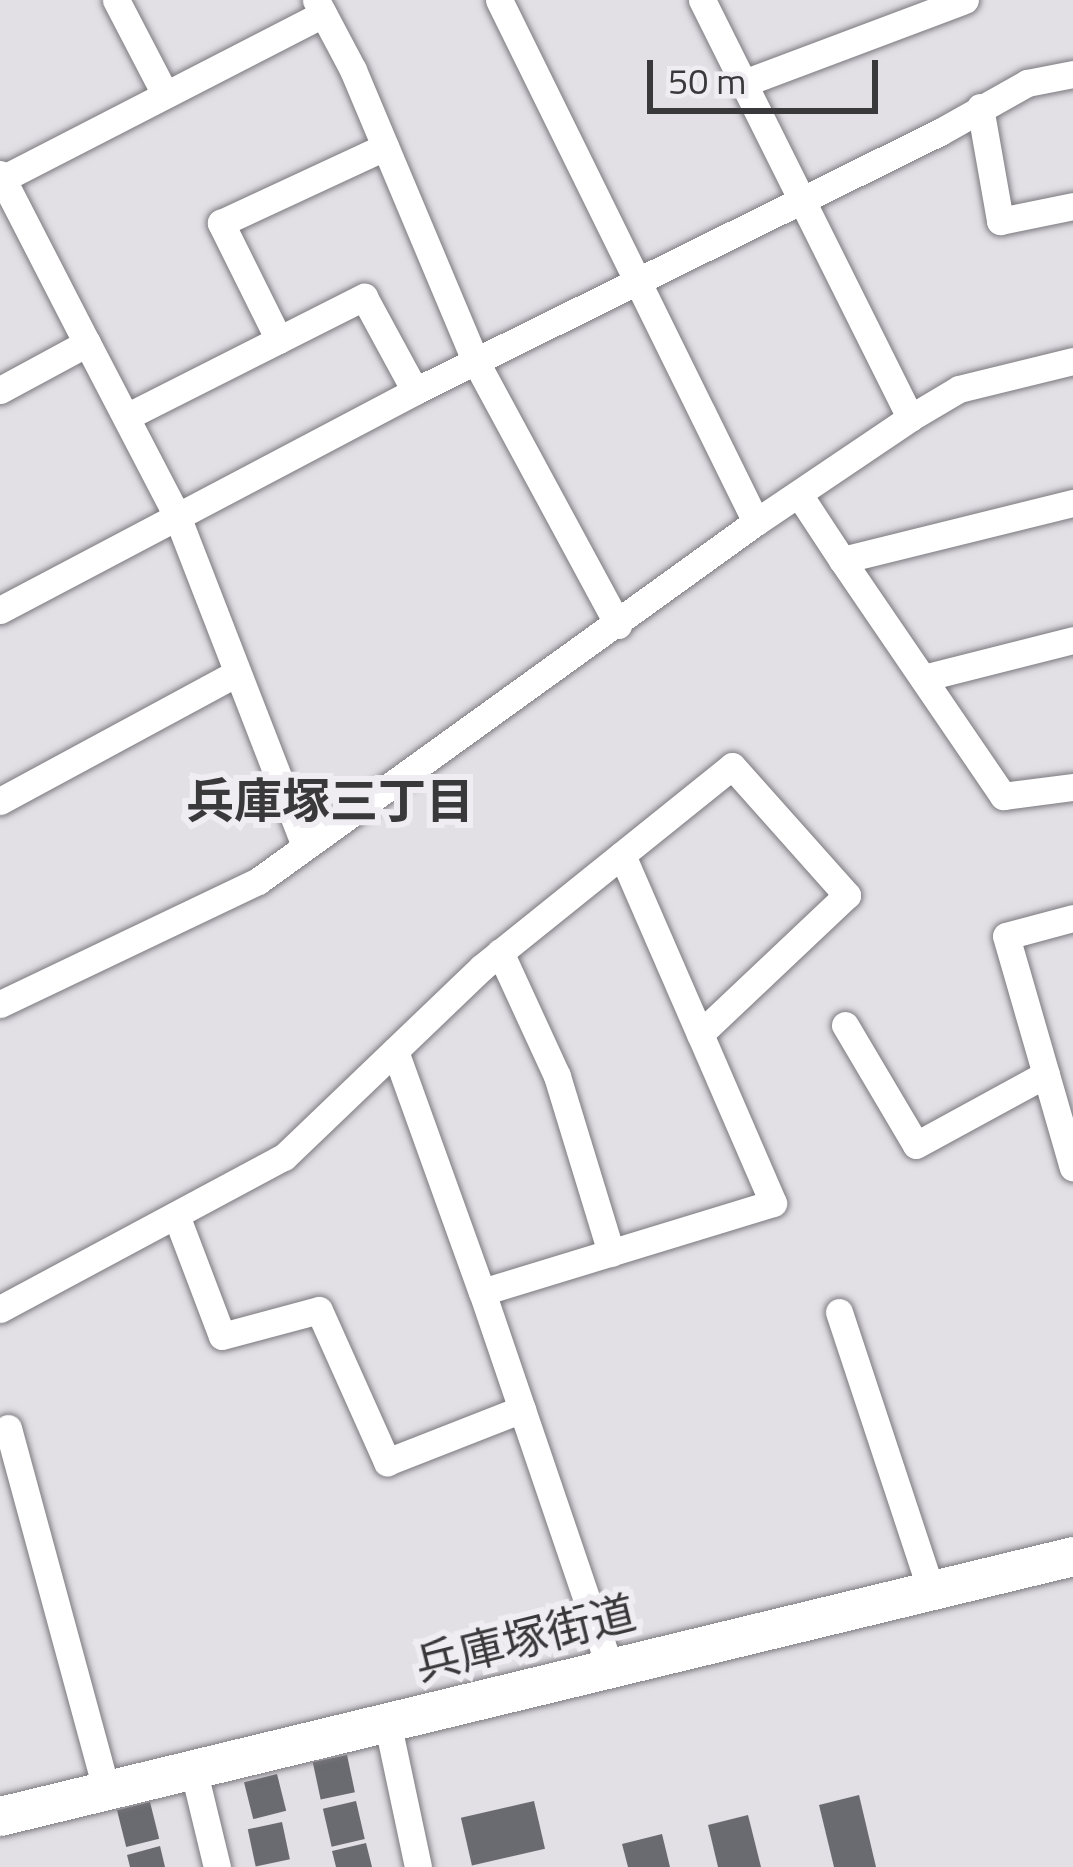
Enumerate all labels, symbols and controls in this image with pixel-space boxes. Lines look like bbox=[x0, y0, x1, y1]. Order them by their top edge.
scale bar bbox=[653, 36, 884, 110]
text: 50 m bbox=[668, 53, 746, 108]
district label: 兵庫塚三丁目 bbox=[186, 772, 474, 830]
street label: 兵庫塚街道 bbox=[409, 1585, 641, 1691]

